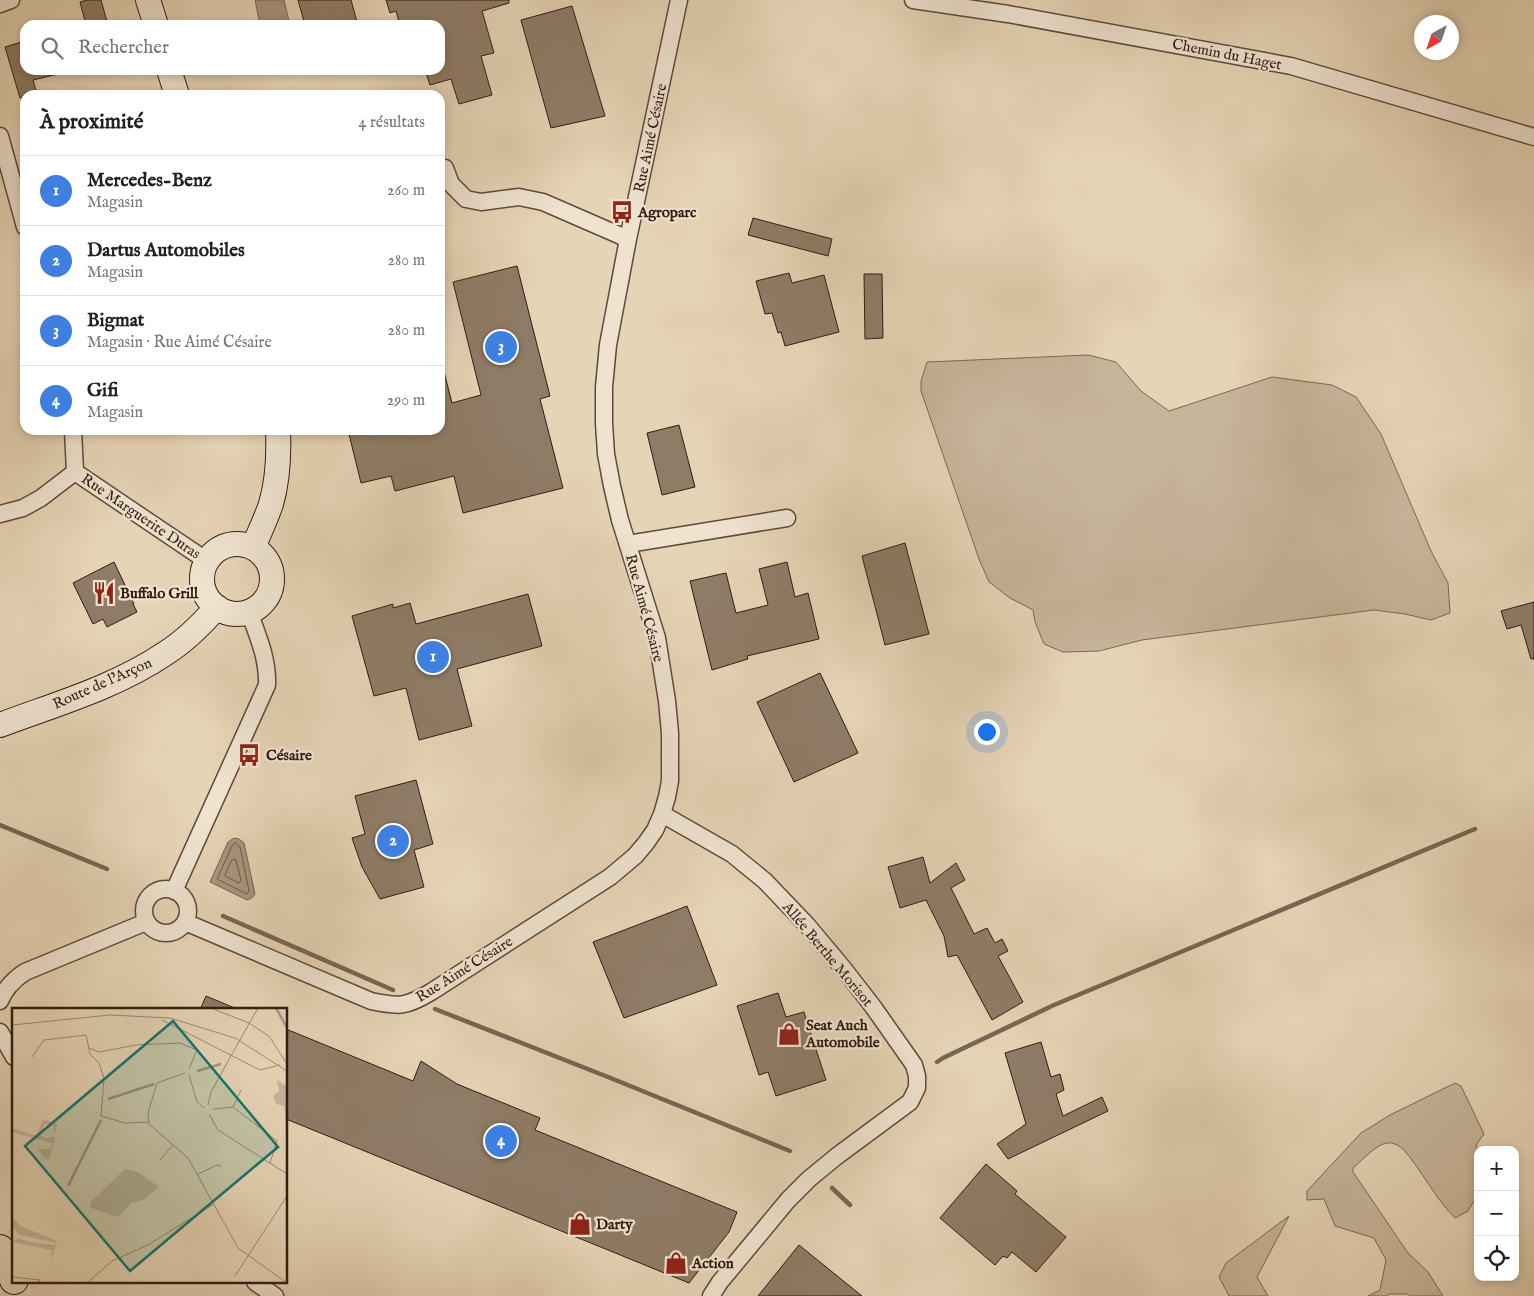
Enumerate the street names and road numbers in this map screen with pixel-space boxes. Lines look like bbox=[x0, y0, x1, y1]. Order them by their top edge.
street label: Chemin du Haget bbox=[1171, 35, 1283, 74]
street label: Rue Aimé Césaire bbox=[630, 82, 671, 194]
street label: Rue Marguerite Duras bbox=[77, 469, 204, 563]
street label: Rue Aimé Césaire bbox=[621, 552, 668, 664]
street label: Route de l’Arçon bbox=[50, 653, 155, 714]
street label: Allée Berthe Morisot bbox=[778, 897, 877, 1011]
street label: Rue Aimé Césaire bbox=[412, 932, 516, 1007]

